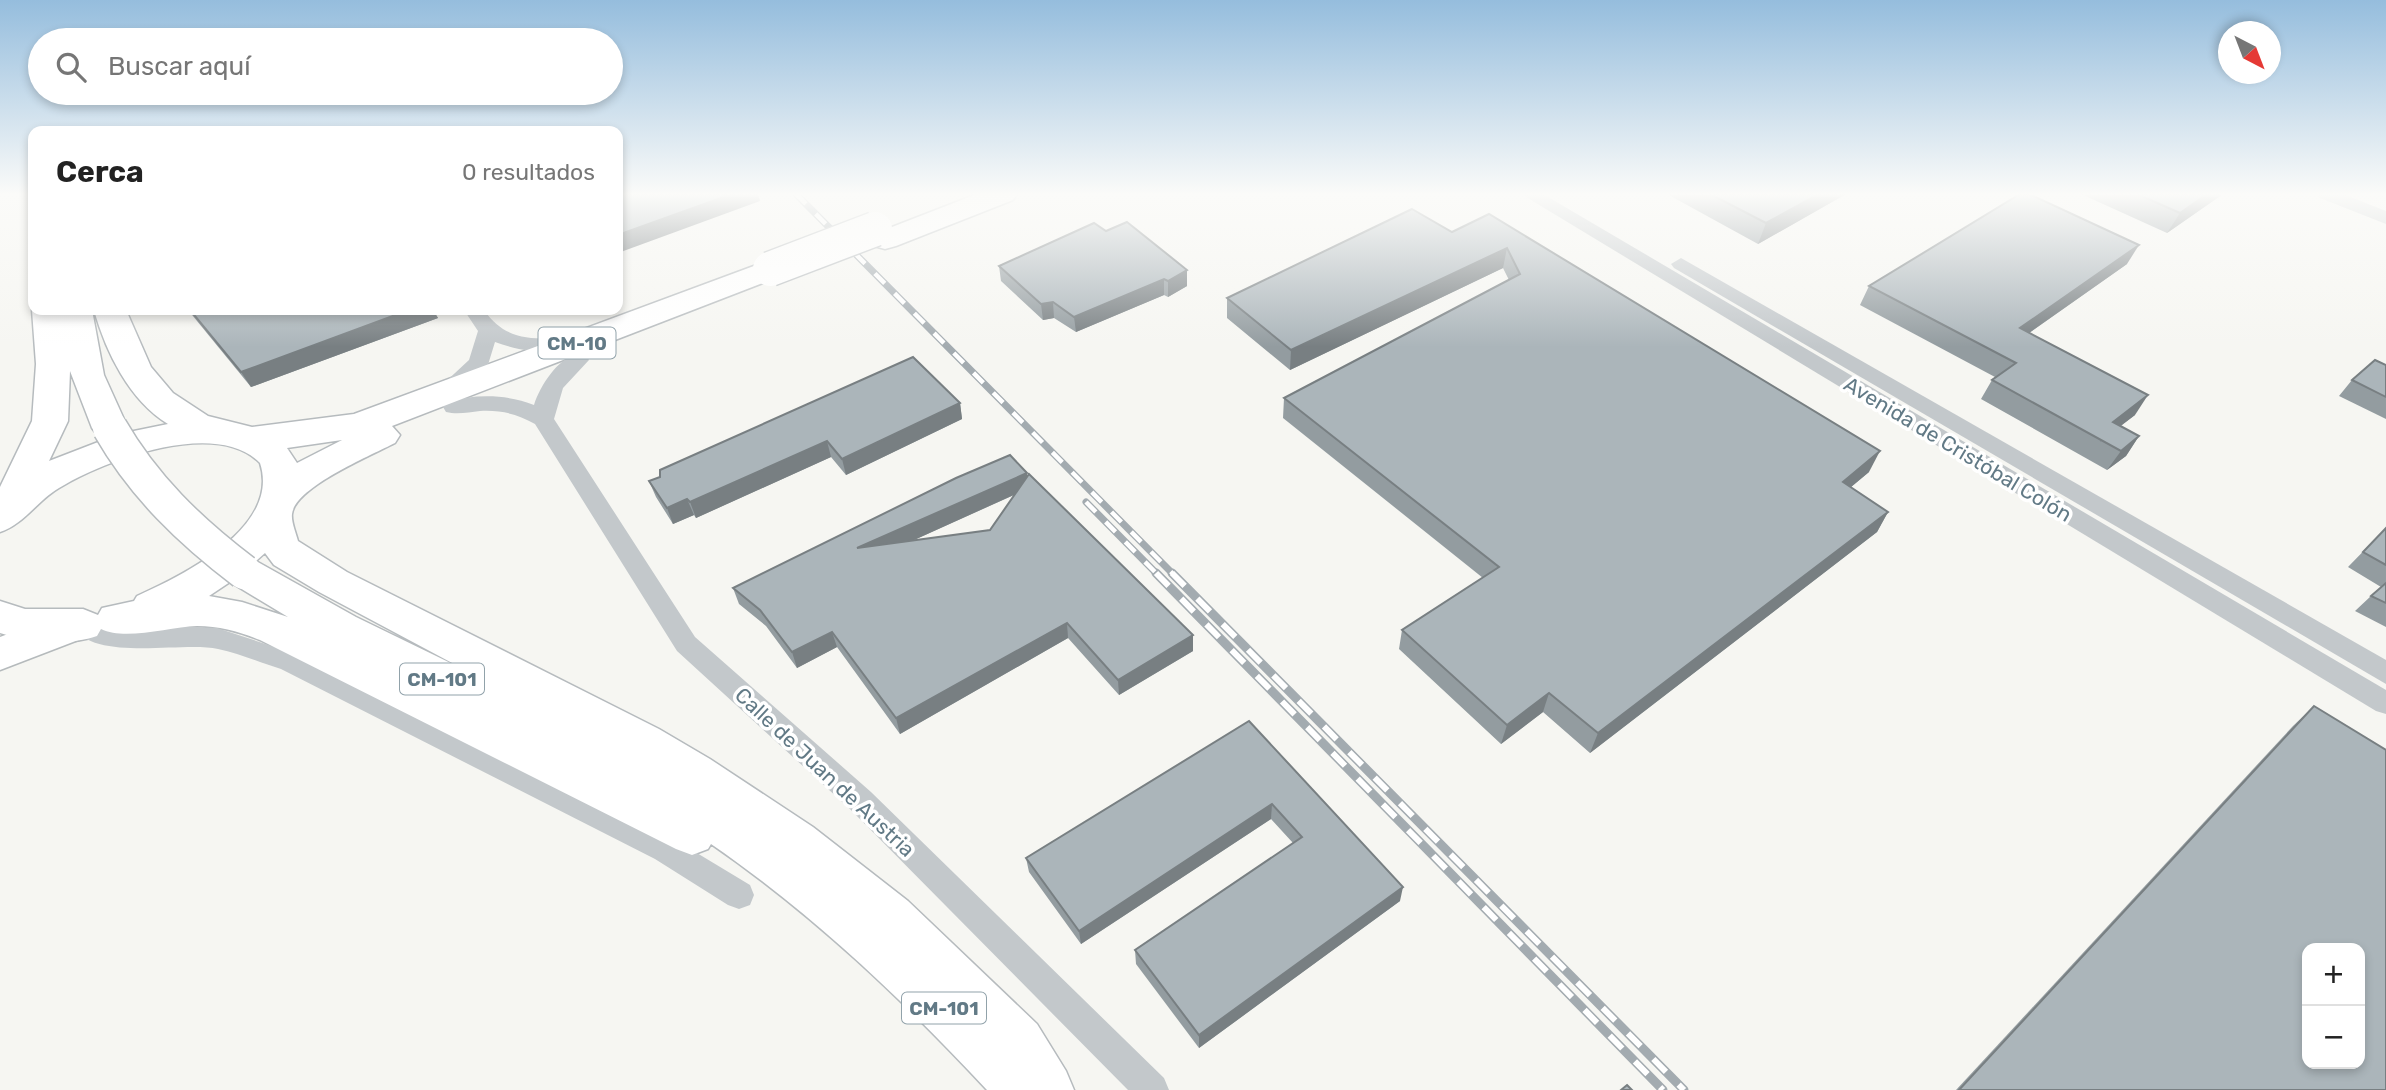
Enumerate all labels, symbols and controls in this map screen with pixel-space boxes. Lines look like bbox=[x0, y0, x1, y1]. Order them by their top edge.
north arrow bbox=[2218, 21, 2281, 84]
search box bbox=[28, 28, 623, 105]
icon: search bbox=[52, 48, 90, 86]
text: Buscar aquí bbox=[108, 51, 250, 82]
text: Cerca bbox=[56, 154, 144, 190]
text: 0 resultados bbox=[462, 158, 595, 186]
road number: CM-10 bbox=[538, 328, 616, 358]
street label: Avenida de Cristóbal Colón bbox=[1840, 371, 2076, 527]
road number: CM-101 bbox=[400, 664, 484, 694]
street label: Calle de Juan de Austria bbox=[730, 682, 920, 862]
map controls bbox=[2302, 943, 2365, 1069]
button: + bbox=[2302, 943, 2365, 1006]
road number: CM-101 bbox=[902, 992, 986, 1024]
button: − bbox=[2302, 1006, 2365, 1069]

